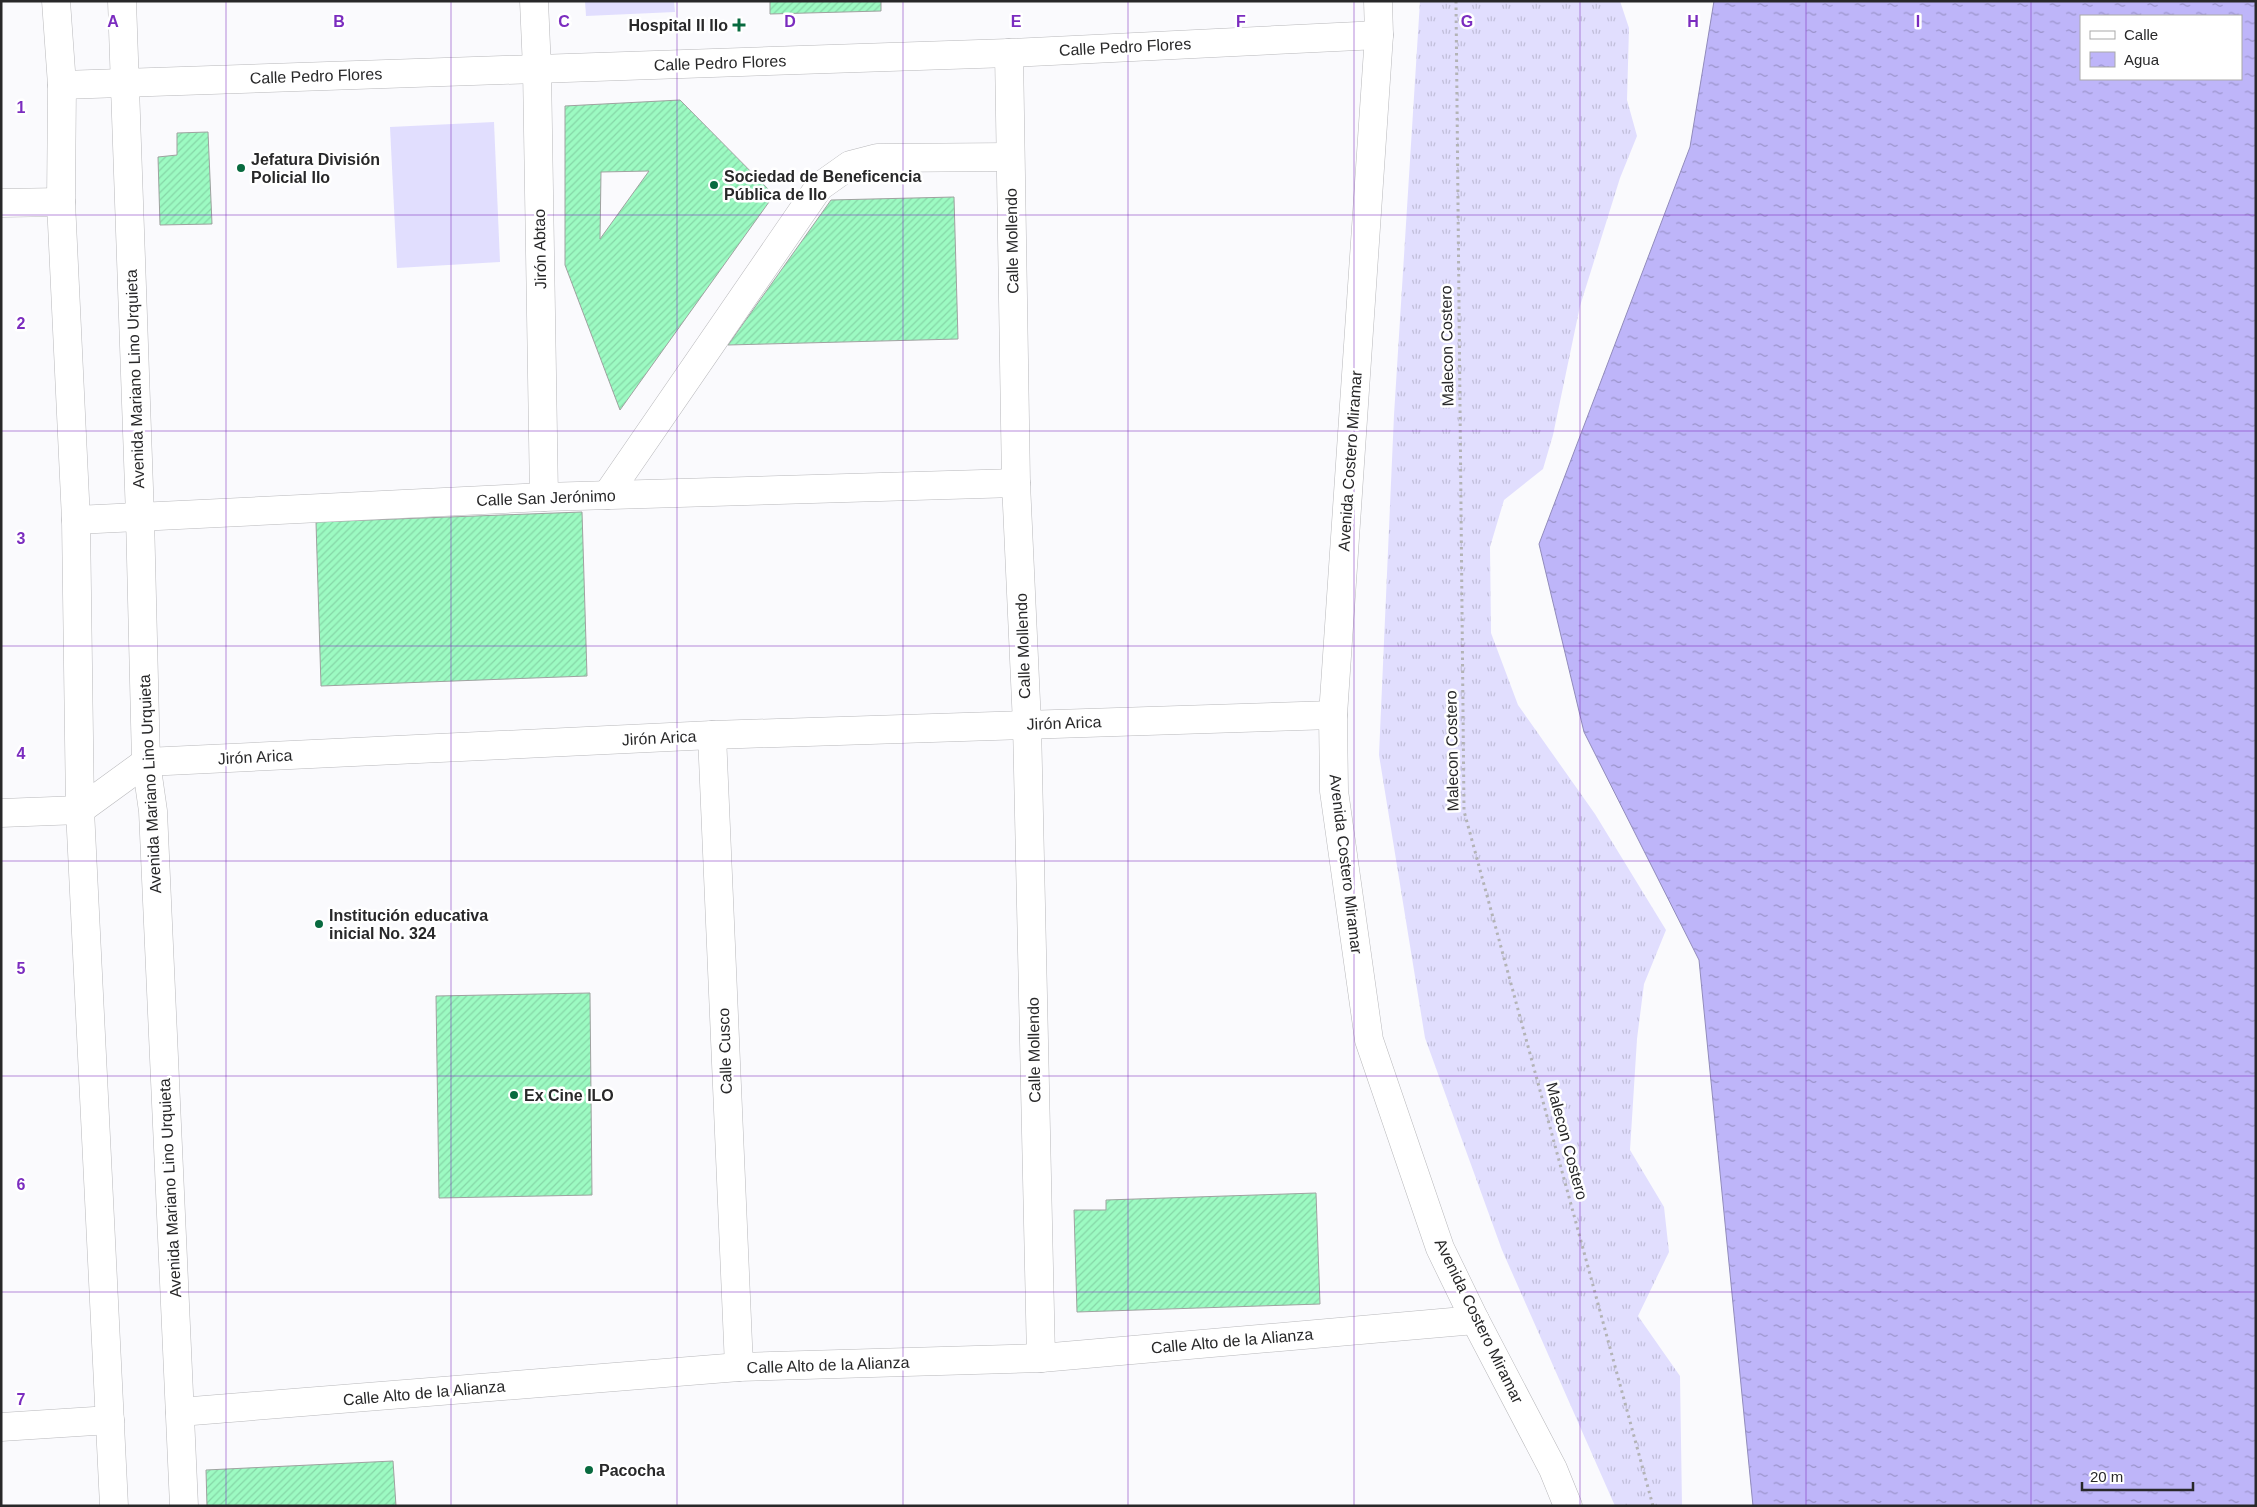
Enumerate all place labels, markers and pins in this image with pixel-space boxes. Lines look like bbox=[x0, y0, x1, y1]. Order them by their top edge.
place label: Hospital II Ilo bbox=[628, 17, 728, 34]
marker: Hospital II Ilo bbox=[732, 18, 746, 32]
place label: Jefatura División Policial Ilo bbox=[251, 151, 380, 186]
marker: Jefatura División Policial Ilo bbox=[235, 162, 247, 174]
place label: Sociedad de Beneficencia Pública de Ilo bbox=[724, 168, 922, 203]
marker: Sociedad de Beneficencia Pública de Ilo bbox=[708, 179, 720, 191]
place label: Institución educativa inicial No. 324 bbox=[329, 907, 488, 942]
marker: Institución educativa inicial No. 324 bbox=[313, 918, 325, 930]
place label: Ex Cine ILO bbox=[524, 1087, 614, 1104]
marker: Ex Cine ILO bbox=[508, 1089, 520, 1101]
place label: Pacocha bbox=[599, 1462, 665, 1479]
marker: Pacocha bbox=[583, 1464, 595, 1476]

